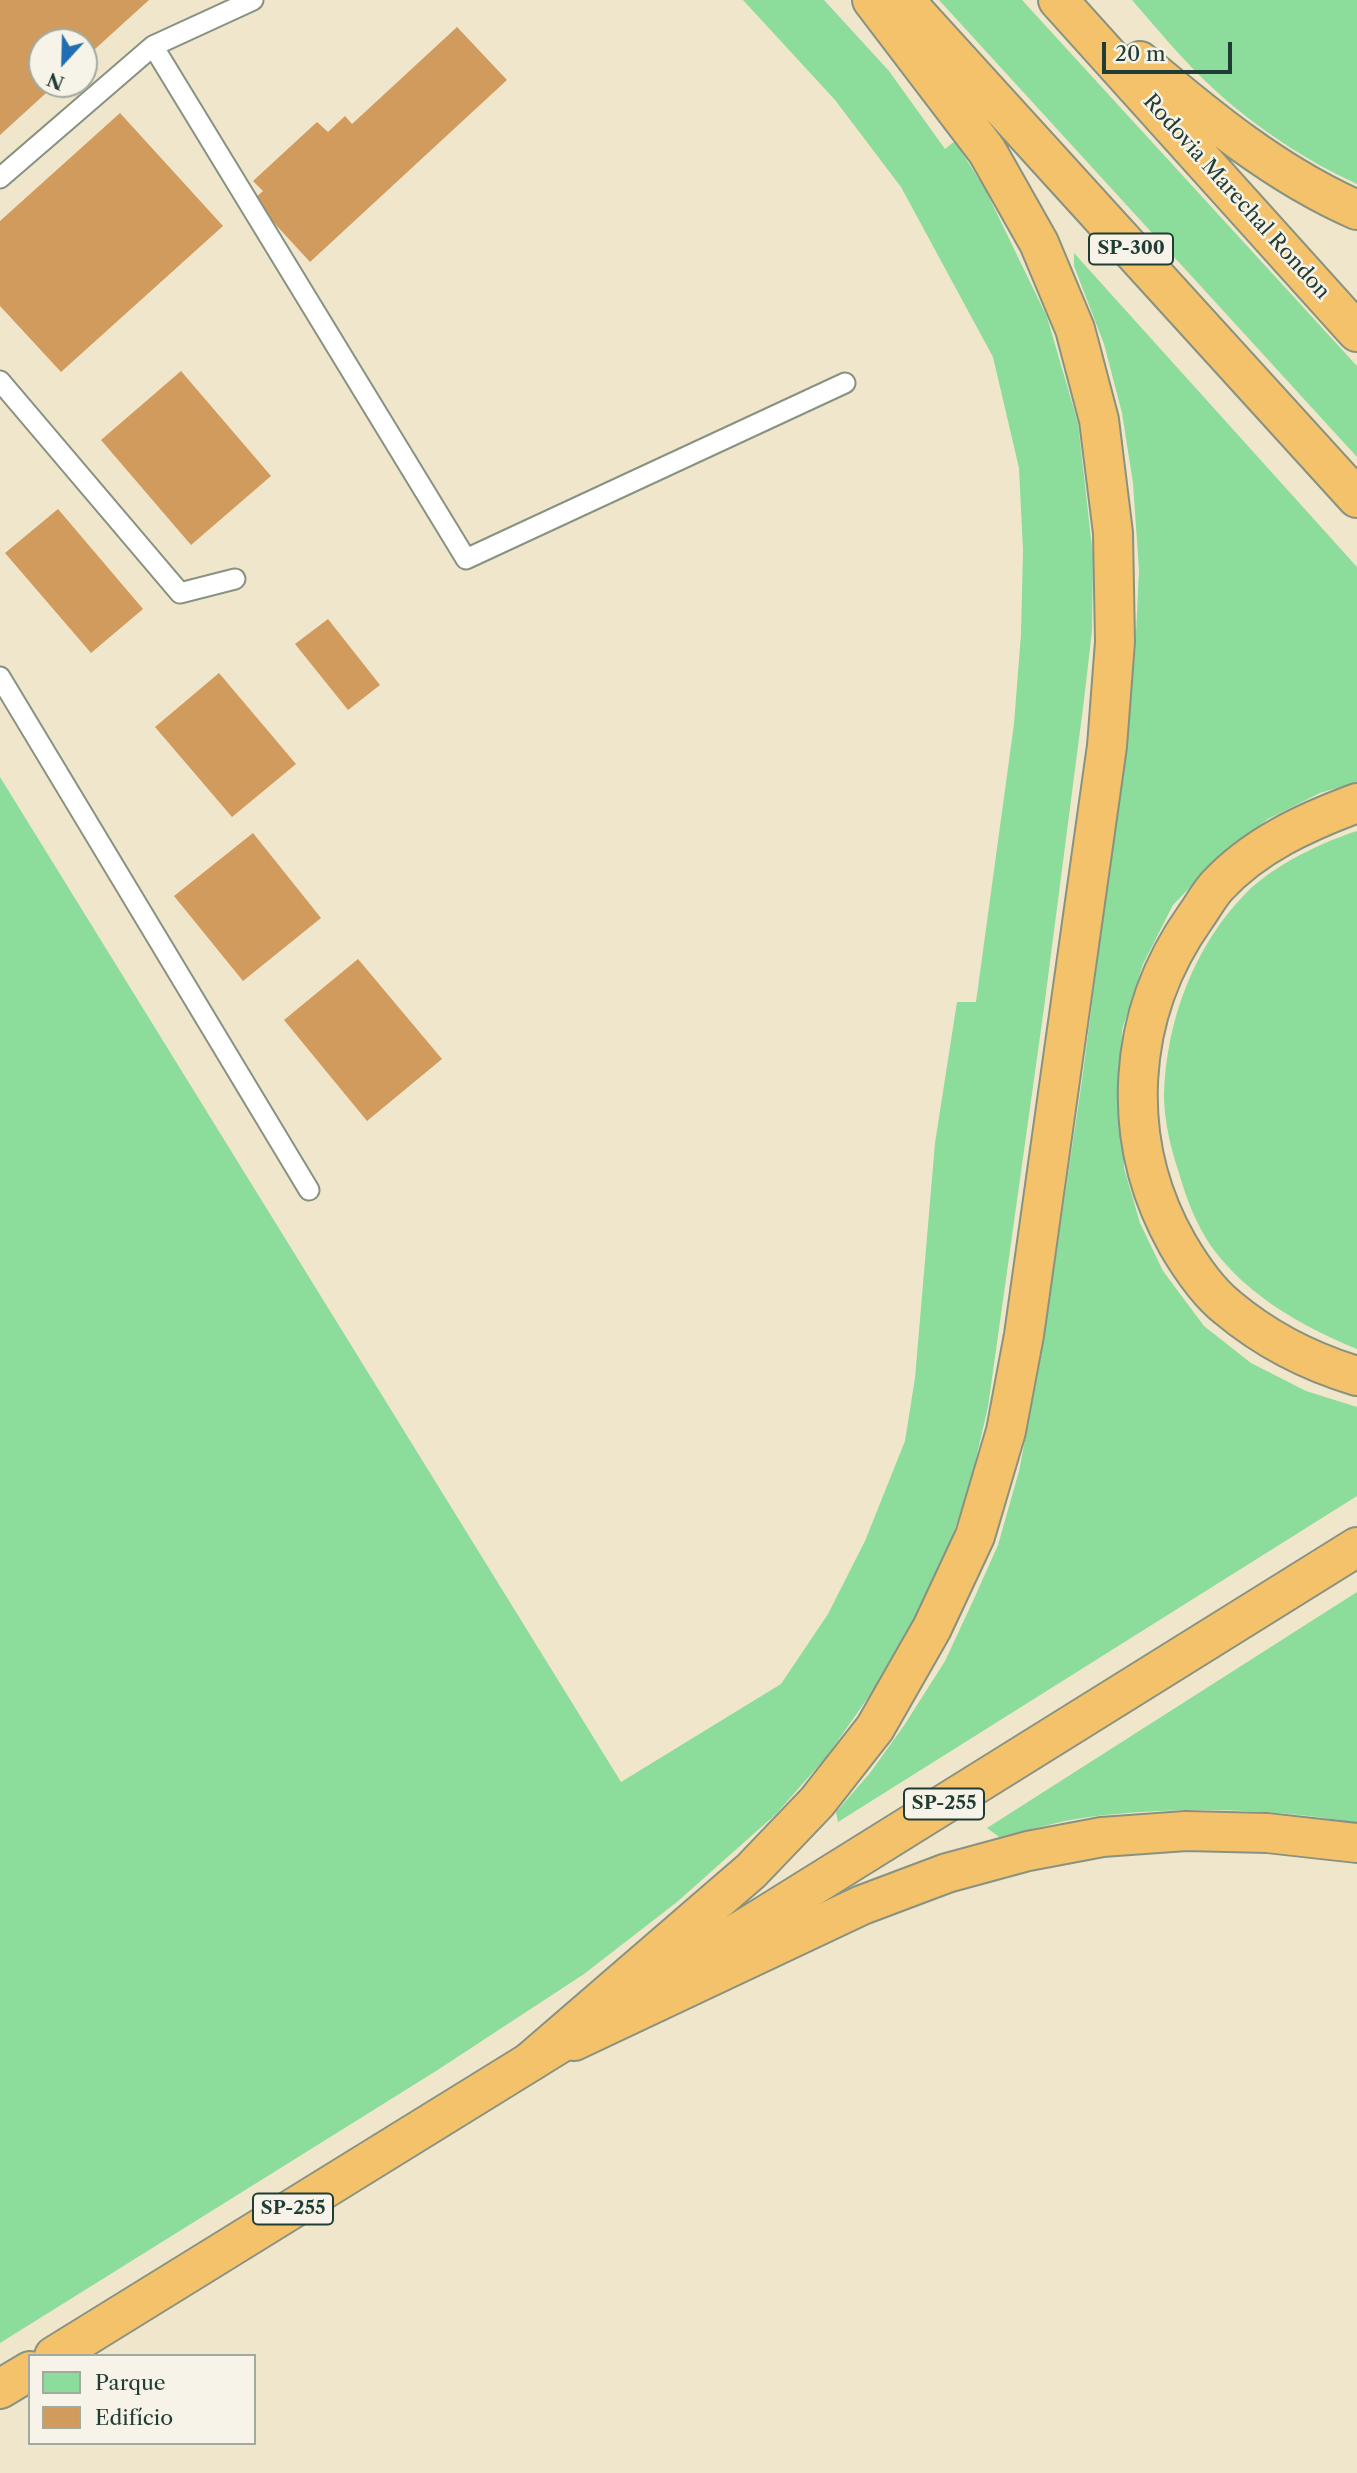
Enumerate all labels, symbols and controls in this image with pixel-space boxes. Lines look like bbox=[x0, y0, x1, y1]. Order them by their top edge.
north arrow bbox=[28, 28, 98, 98]
scale bar bbox=[1105, 28, 1234, 72]
text: 20 m bbox=[1115, 41, 1166, 66]
text: N bbox=[44, 67, 68, 95]
street label: Rodovia Marechal Rondon bbox=[1137, 89, 1335, 305]
road number: SP-300 bbox=[1089, 233, 1173, 264]
road number: SP-255 bbox=[904, 1788, 984, 1820]
road number: SP-255 bbox=[253, 2194, 333, 2224]
legend bbox=[28, 2354, 256, 2445]
text: Parque bbox=[95, 2370, 166, 2395]
text: Edifício bbox=[95, 2405, 173, 2430]

